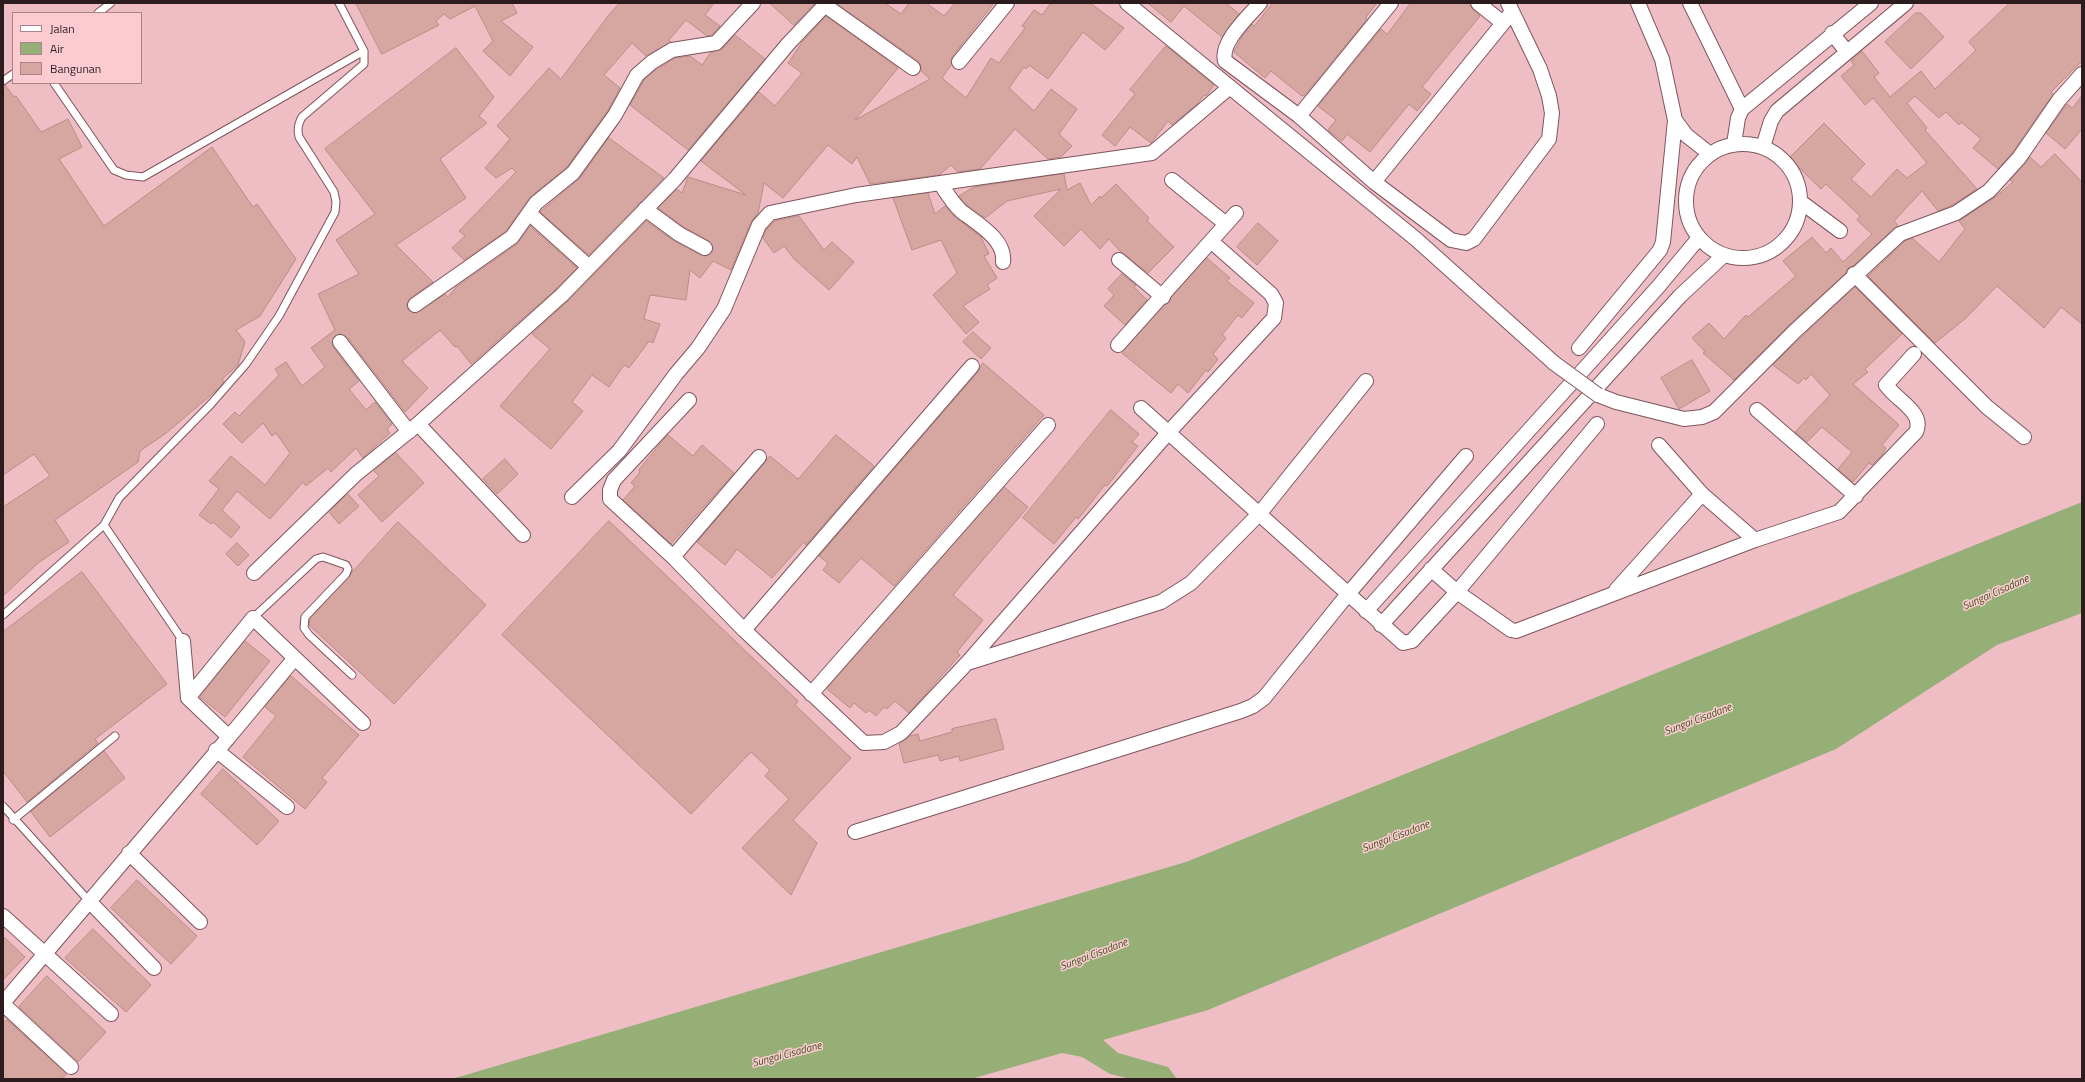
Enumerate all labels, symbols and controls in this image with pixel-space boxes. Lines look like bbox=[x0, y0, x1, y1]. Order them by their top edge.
legend bbox=[12, 12, 142, 84]
text: Jalan bbox=[50, 19, 75, 38]
text: Air bbox=[50, 39, 64, 58]
text: Bangunan bbox=[50, 59, 101, 78]
water label: Sungai Cisadane bbox=[1961, 572, 2031, 614]
water label: Sungai Cisadane bbox=[1662, 701, 1734, 739]
water label: Sungai Cisadane bbox=[1360, 818, 1432, 856]
water label: Sungai Cisadane bbox=[1058, 936, 1130, 974]
water label: Sungai Cisadane bbox=[751, 1039, 823, 1071]

